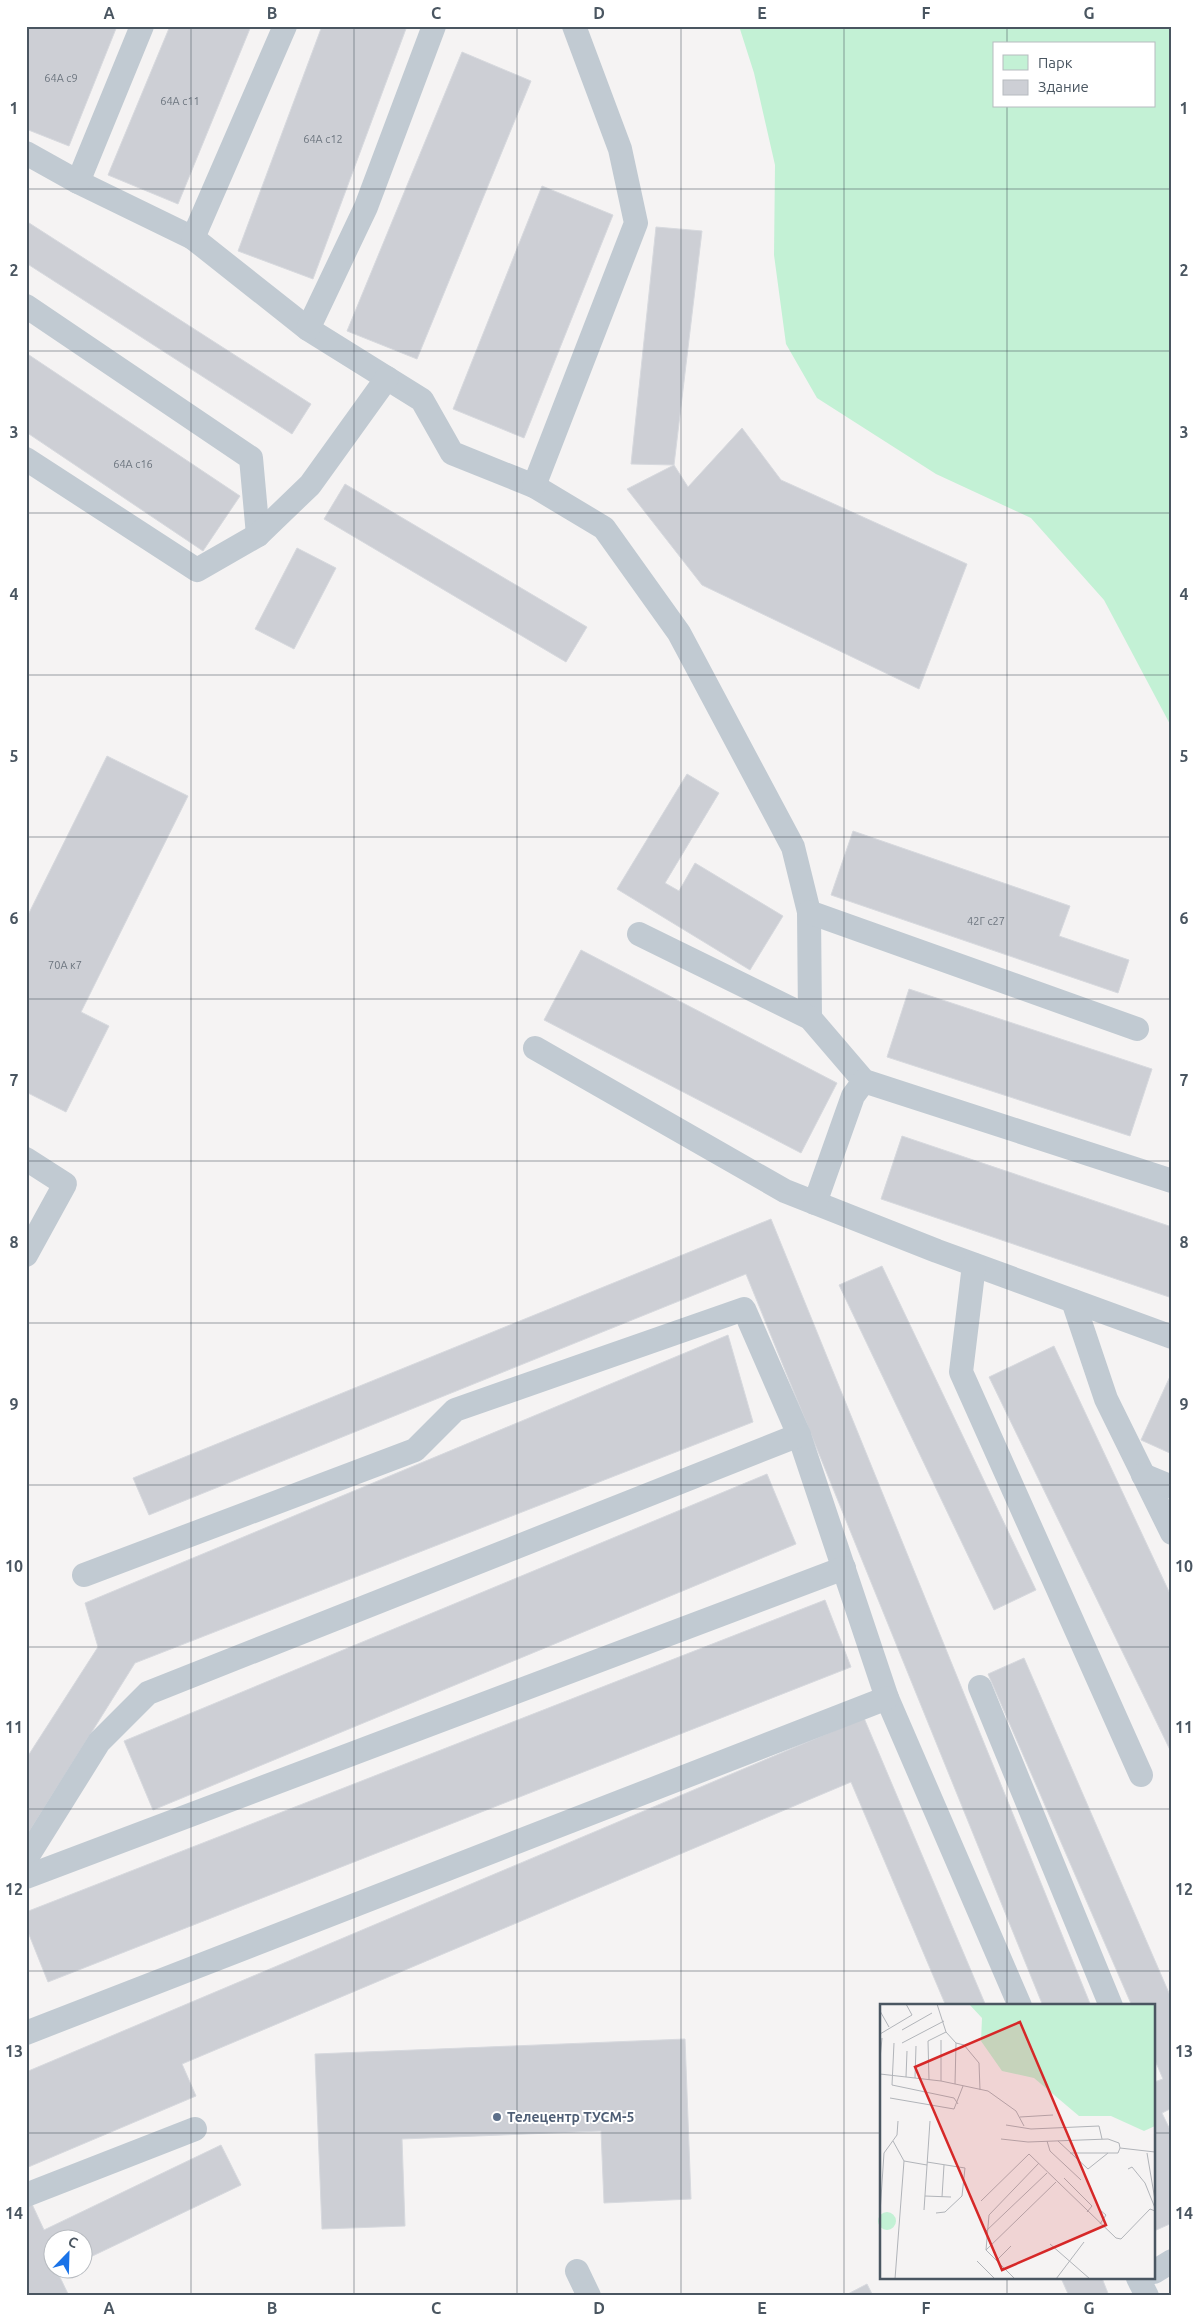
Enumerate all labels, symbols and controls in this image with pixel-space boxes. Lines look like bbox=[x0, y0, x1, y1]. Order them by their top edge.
text: A bbox=[103, 4, 115, 22]
text: B bbox=[267, 4, 277, 22]
text: C bbox=[431, 4, 441, 22]
text: D bbox=[593, 4, 605, 22]
text: E bbox=[757, 4, 767, 22]
text: F bbox=[922, 4, 931, 22]
text: G bbox=[1083, 4, 1095, 22]
legend bbox=[993, 42, 1156, 108]
text: Парк bbox=[1038, 54, 1073, 71]
house number: 64А с9 bbox=[44, 72, 78, 84]
text: Здание bbox=[1038, 78, 1089, 95]
house number: 64А с11 bbox=[160, 95, 200, 107]
text: 1 bbox=[9, 99, 19, 117]
text: 1 bbox=[1179, 99, 1189, 117]
house number: 64А с12 bbox=[303, 133, 343, 145]
text: 2 bbox=[9, 261, 19, 279]
text: 2 bbox=[1179, 261, 1189, 279]
text: 3 bbox=[9, 423, 19, 441]
text: 3 bbox=[1179, 423, 1189, 441]
house number: 64А с16 bbox=[113, 458, 153, 470]
text: 4 bbox=[9, 585, 19, 603]
text: 4 bbox=[1179, 585, 1189, 603]
text: 5 bbox=[9, 747, 19, 765]
text: 5 bbox=[1179, 747, 1189, 765]
text: 6 bbox=[9, 909, 19, 927]
text: 6 bbox=[1179, 909, 1189, 927]
house number: 42Г с27 bbox=[967, 915, 1005, 927]
house number: 70А к7 bbox=[48, 959, 82, 971]
text: 7 bbox=[9, 1071, 19, 1089]
text: 7 bbox=[1179, 1071, 1189, 1089]
text: 8 bbox=[9, 1233, 19, 1251]
text: 8 bbox=[1179, 1233, 1189, 1251]
text: 9 bbox=[9, 1395, 19, 1413]
text: 9 bbox=[1179, 1395, 1189, 1413]
text: 10 bbox=[5, 1557, 23, 1575]
text: 10 bbox=[1175, 1557, 1193, 1575]
text: 11 bbox=[5, 1718, 23, 1736]
text: 11 bbox=[1175, 1718, 1193, 1736]
text: 12 bbox=[5, 1880, 23, 1898]
text: 12 bbox=[1175, 1880, 1193, 1898]
inset map bbox=[880, 2004, 1156, 2280]
text: 13 bbox=[5, 2042, 23, 2060]
text: 13 bbox=[1175, 2042, 1193, 2060]
place label: Телецентр ТУСМ-5 bbox=[507, 2109, 634, 2125]
marker: Телецентр ТУСМ-5 bbox=[491, 2111, 503, 2123]
text: 14 bbox=[5, 2204, 23, 2222]
text: 14 bbox=[1175, 2204, 1193, 2222]
north arrow bbox=[42, 2230, 92, 2280]
text: С bbox=[66, 2233, 80, 2251]
text: A bbox=[103, 2299, 115, 2317]
text: B bbox=[267, 2299, 277, 2317]
text: C bbox=[431, 2299, 441, 2317]
text: D bbox=[593, 2299, 605, 2317]
text: E bbox=[757, 2299, 767, 2317]
text: F bbox=[922, 2299, 931, 2317]
text: G bbox=[1083, 2299, 1095, 2317]

